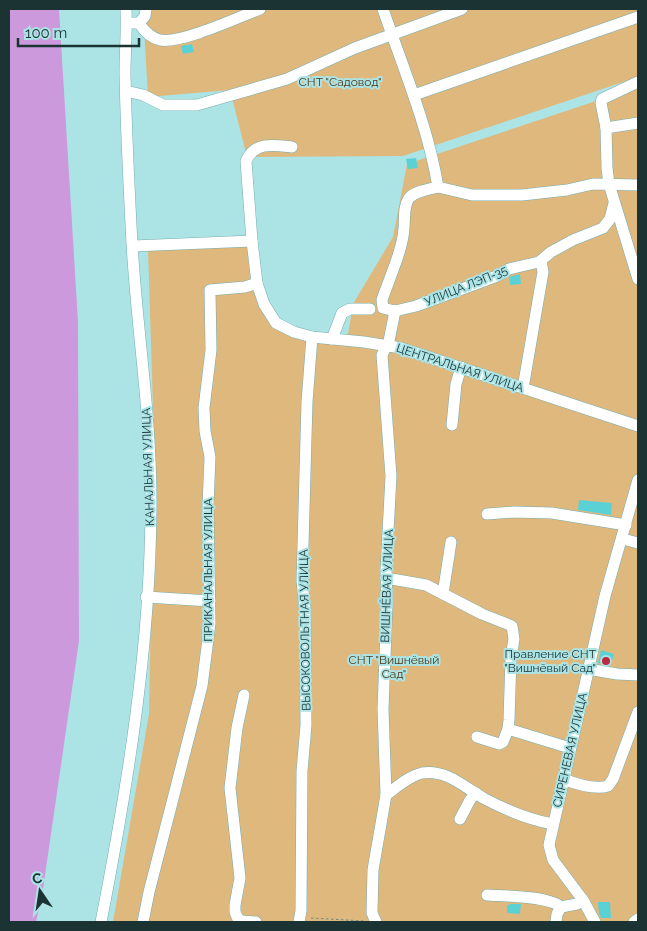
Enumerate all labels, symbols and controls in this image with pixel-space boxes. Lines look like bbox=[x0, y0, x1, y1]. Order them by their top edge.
scale bar bbox=[18, 15, 139, 47]
text: 100 m bbox=[25, 24, 67, 42]
park label: СНТ "Садовод" bbox=[299, 75, 381, 89]
street label: УЛИЦА ЛЭП-35 bbox=[422, 263, 510, 309]
street label: ЦЕНТРАЛЬНАЯ УЛИЦА bbox=[395, 341, 525, 395]
street label: КАНАЛЬНАЯ УЛИЦА bbox=[139, 408, 157, 526]
street label: ПРИКАНАЛЬНАЯ УЛИЦА bbox=[201, 498, 215, 642]
street label: ВИШНЁВАЯ УЛИЦА bbox=[378, 529, 396, 643]
street label: ВЫСОКОВОЛЬТНАЯ УЛИЦА bbox=[297, 549, 313, 711]
place label: Правление СНТ "Вишнёвый Сад" bbox=[504, 647, 597, 675]
park label: СНТ "Вишнёвый Сад" bbox=[349, 653, 439, 681]
marker: Правление СНТ "Вишнёвый Сад" bbox=[600, 655, 612, 667]
street label: СИРЕНЕВАЯ УЛИЦА bbox=[550, 691, 590, 809]
north arrow bbox=[15, 866, 65, 916]
text: С bbox=[31, 869, 44, 887]

